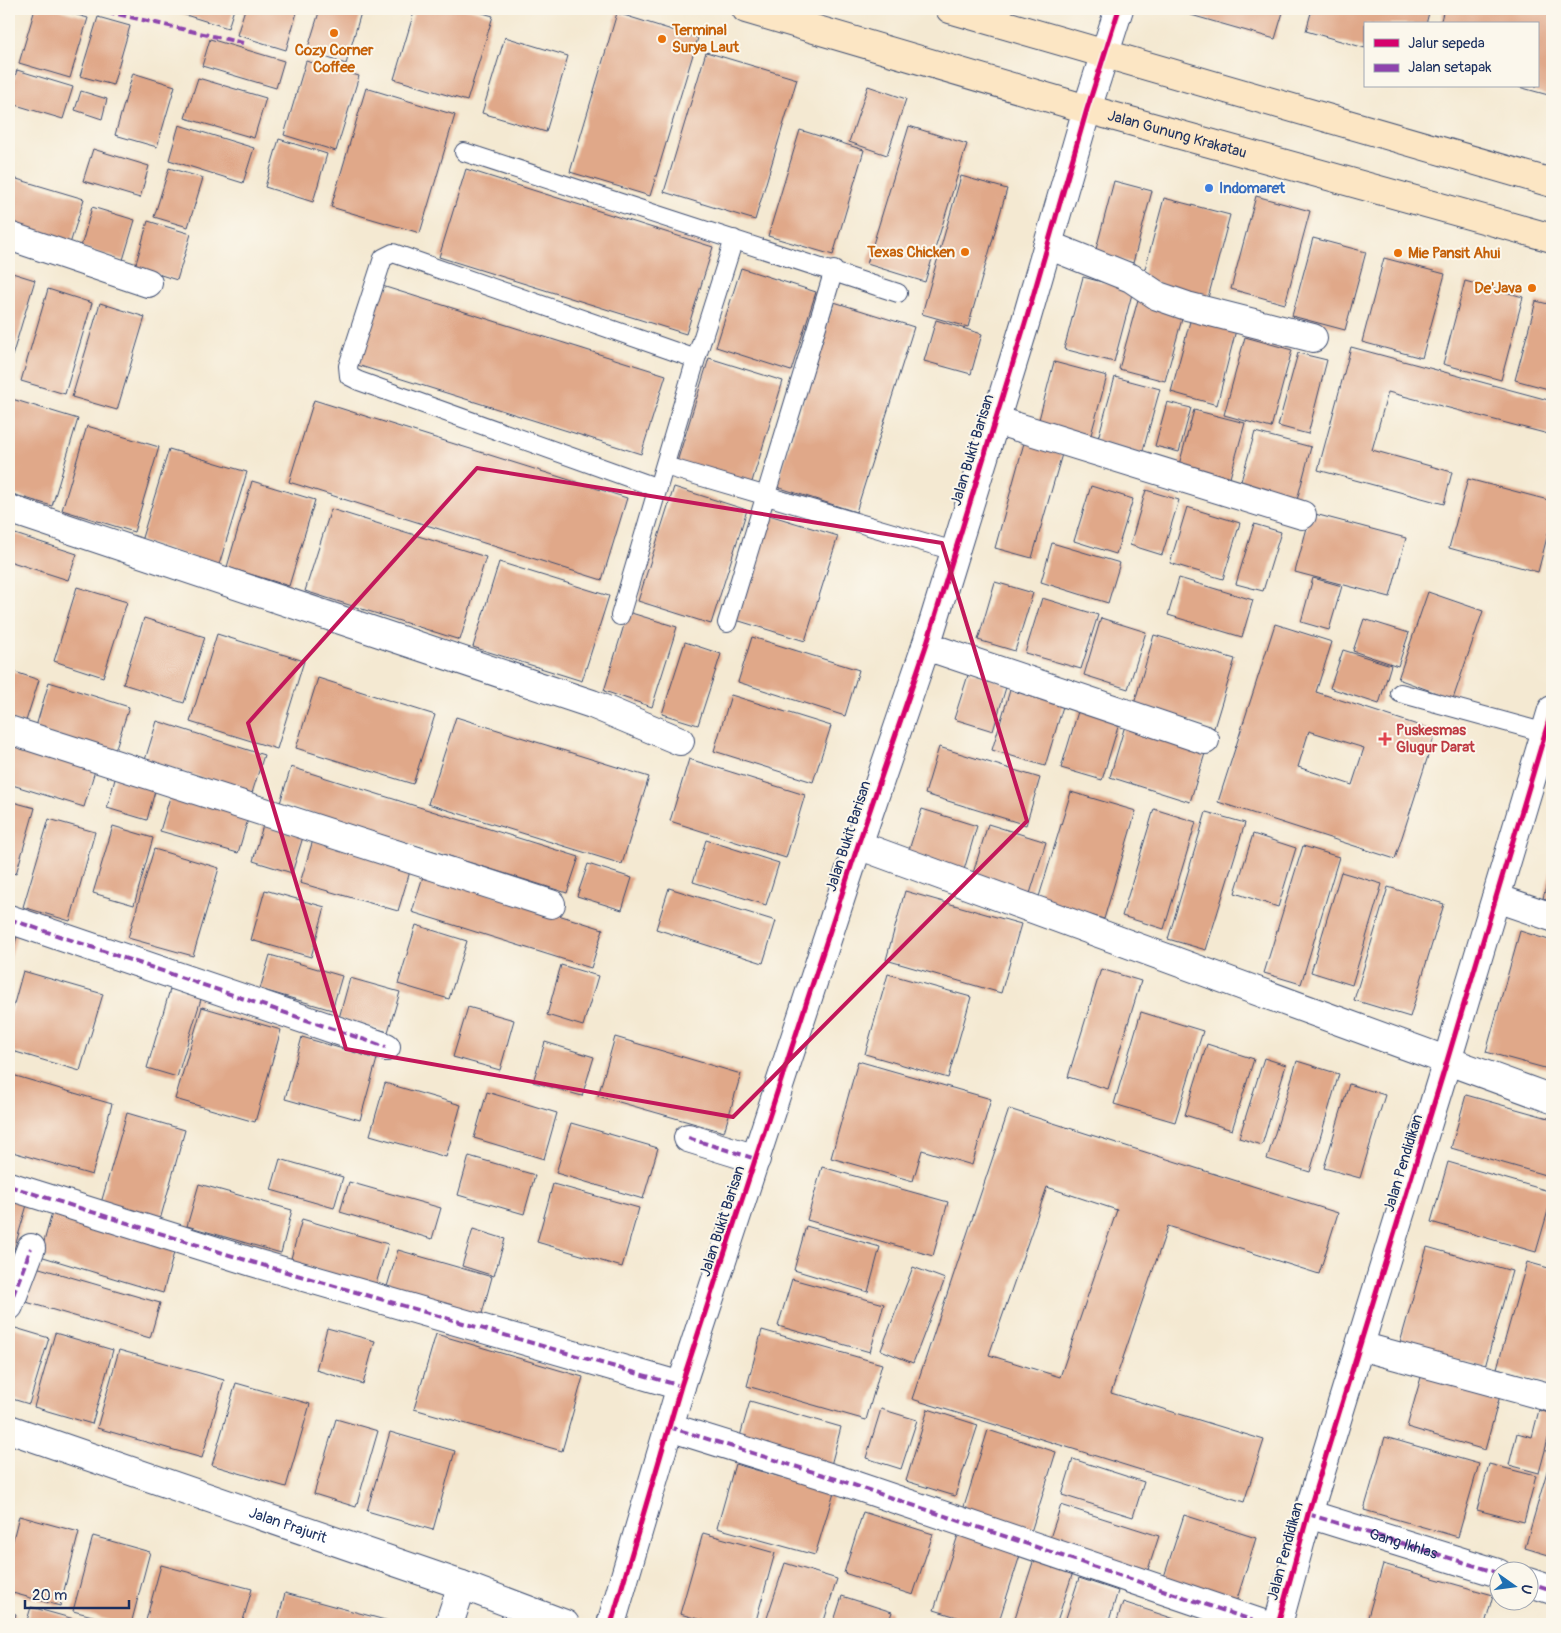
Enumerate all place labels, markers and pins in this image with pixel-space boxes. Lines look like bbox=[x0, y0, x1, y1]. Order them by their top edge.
place label: Terminal Surya Laut bbox=[671, 21, 740, 57]
marker: Cozy Corner Coffee bbox=[328, 27, 340, 39]
marker: Terminal Surya Laut bbox=[656, 33, 668, 45]
place label: Cozy Corner Coffee bbox=[295, 41, 374, 77]
place label: Indomaret bbox=[1219, 179, 1286, 198]
marker: Indomaret bbox=[1203, 182, 1215, 194]
place label: Texas Chicken bbox=[866, 243, 956, 262]
place label: Mie Pansit Ahui bbox=[1408, 244, 1501, 263]
marker: Texas Chicken bbox=[959, 246, 971, 258]
marker: Mie Pansit Ahui bbox=[1392, 247, 1404, 259]
place label: De'Java bbox=[1474, 279, 1522, 298]
marker: De'Java bbox=[1526, 282, 1538, 294]
place label: Puskesmas Glugur Darat bbox=[1396, 721, 1476, 757]
marker: Puskesmas Glugur Darat bbox=[1378, 732, 1392, 746]

